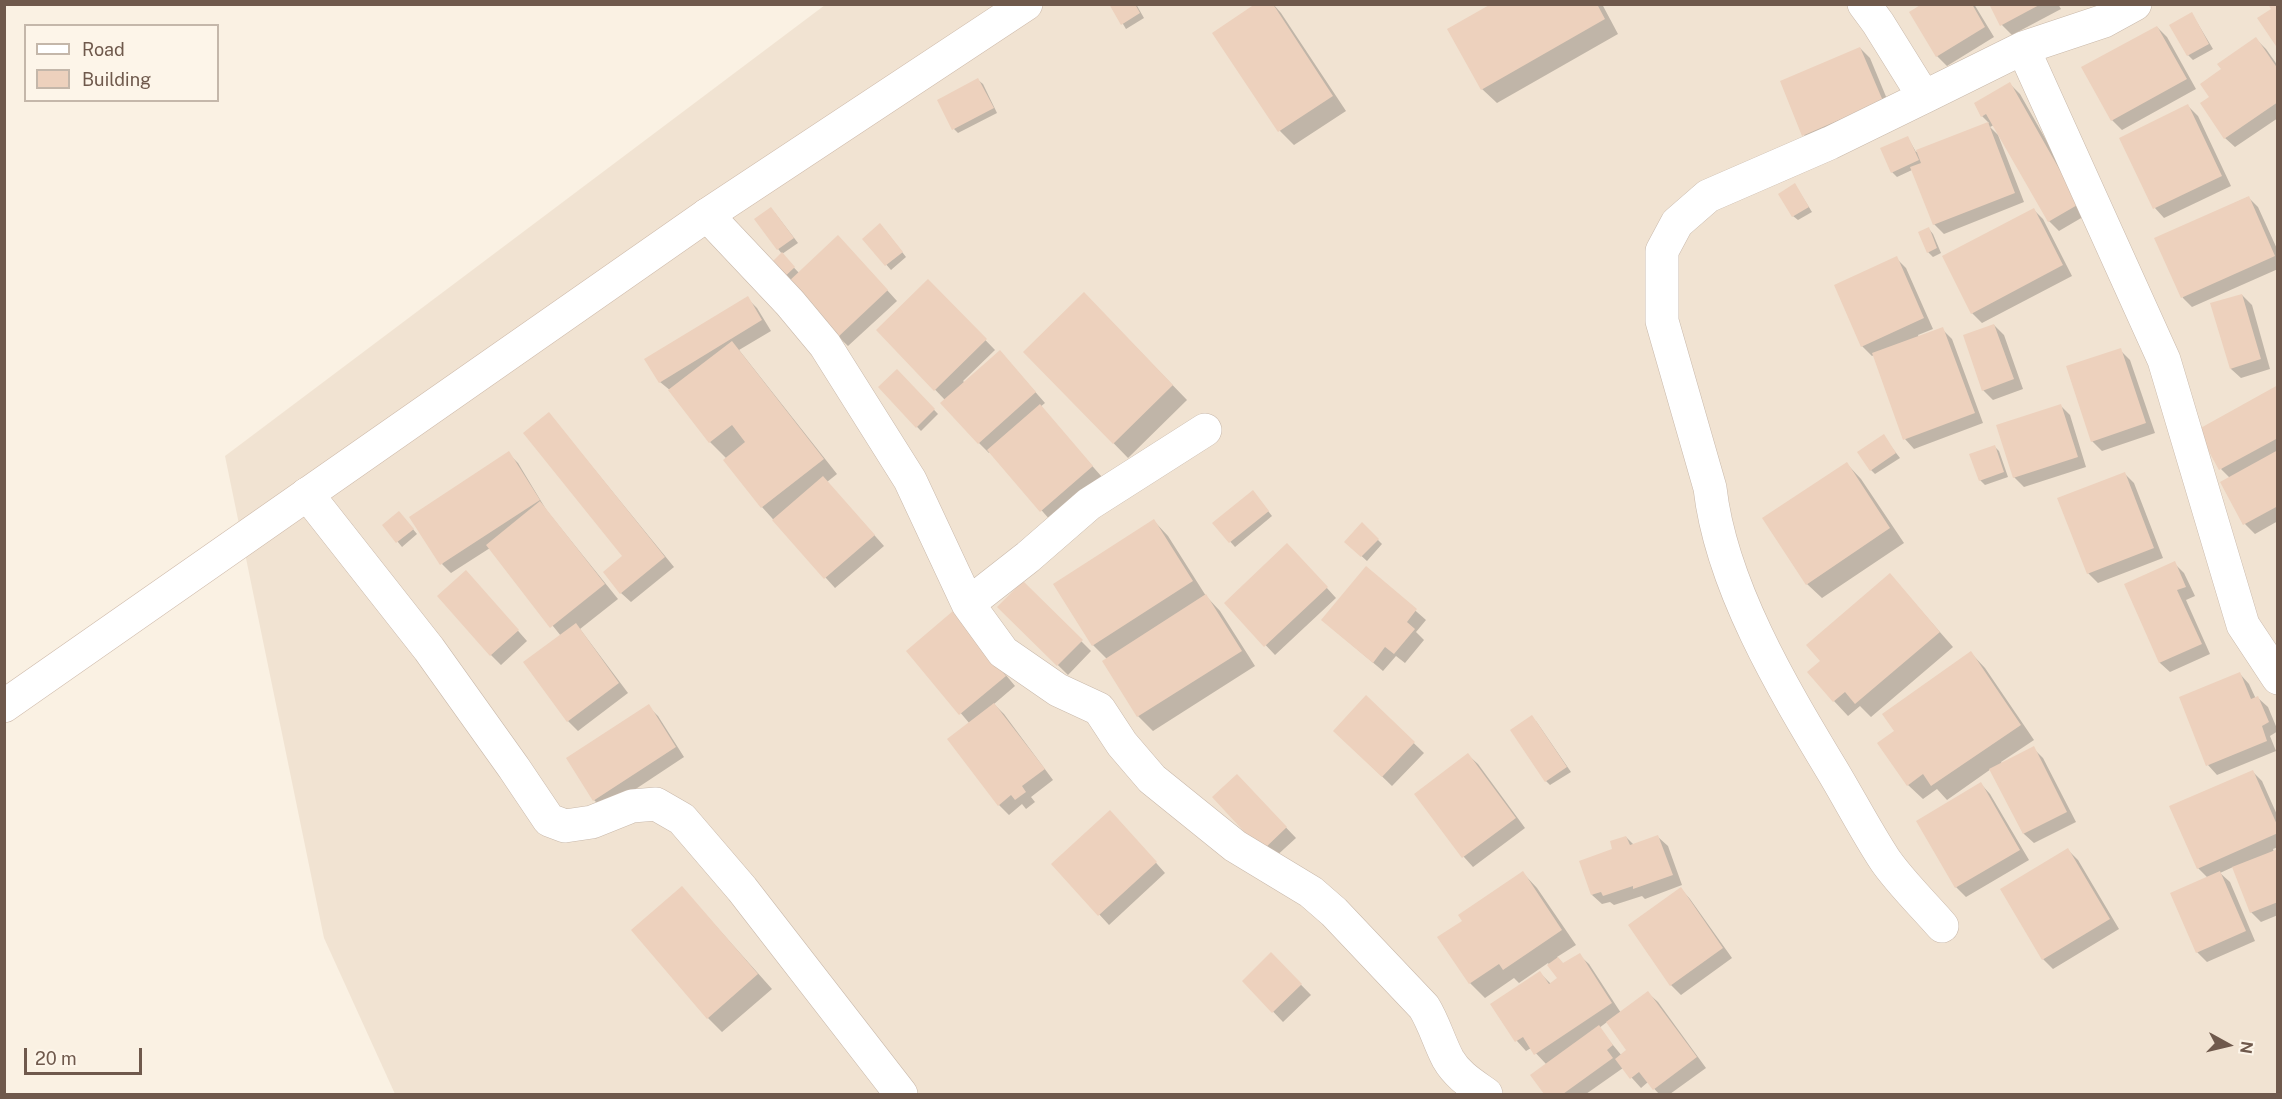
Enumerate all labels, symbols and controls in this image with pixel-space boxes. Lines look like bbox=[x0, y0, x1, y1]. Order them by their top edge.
legend bbox=[24, 24, 219, 102]
text: Road bbox=[82, 39, 125, 60]
text: Building bbox=[82, 69, 151, 90]
north arrow bbox=[2198, 1015, 2258, 1075]
scale bar bbox=[27, 1036, 146, 1074]
text: N bbox=[2236, 1040, 2257, 1055]
text: 20 m bbox=[35, 1048, 77, 1069]

